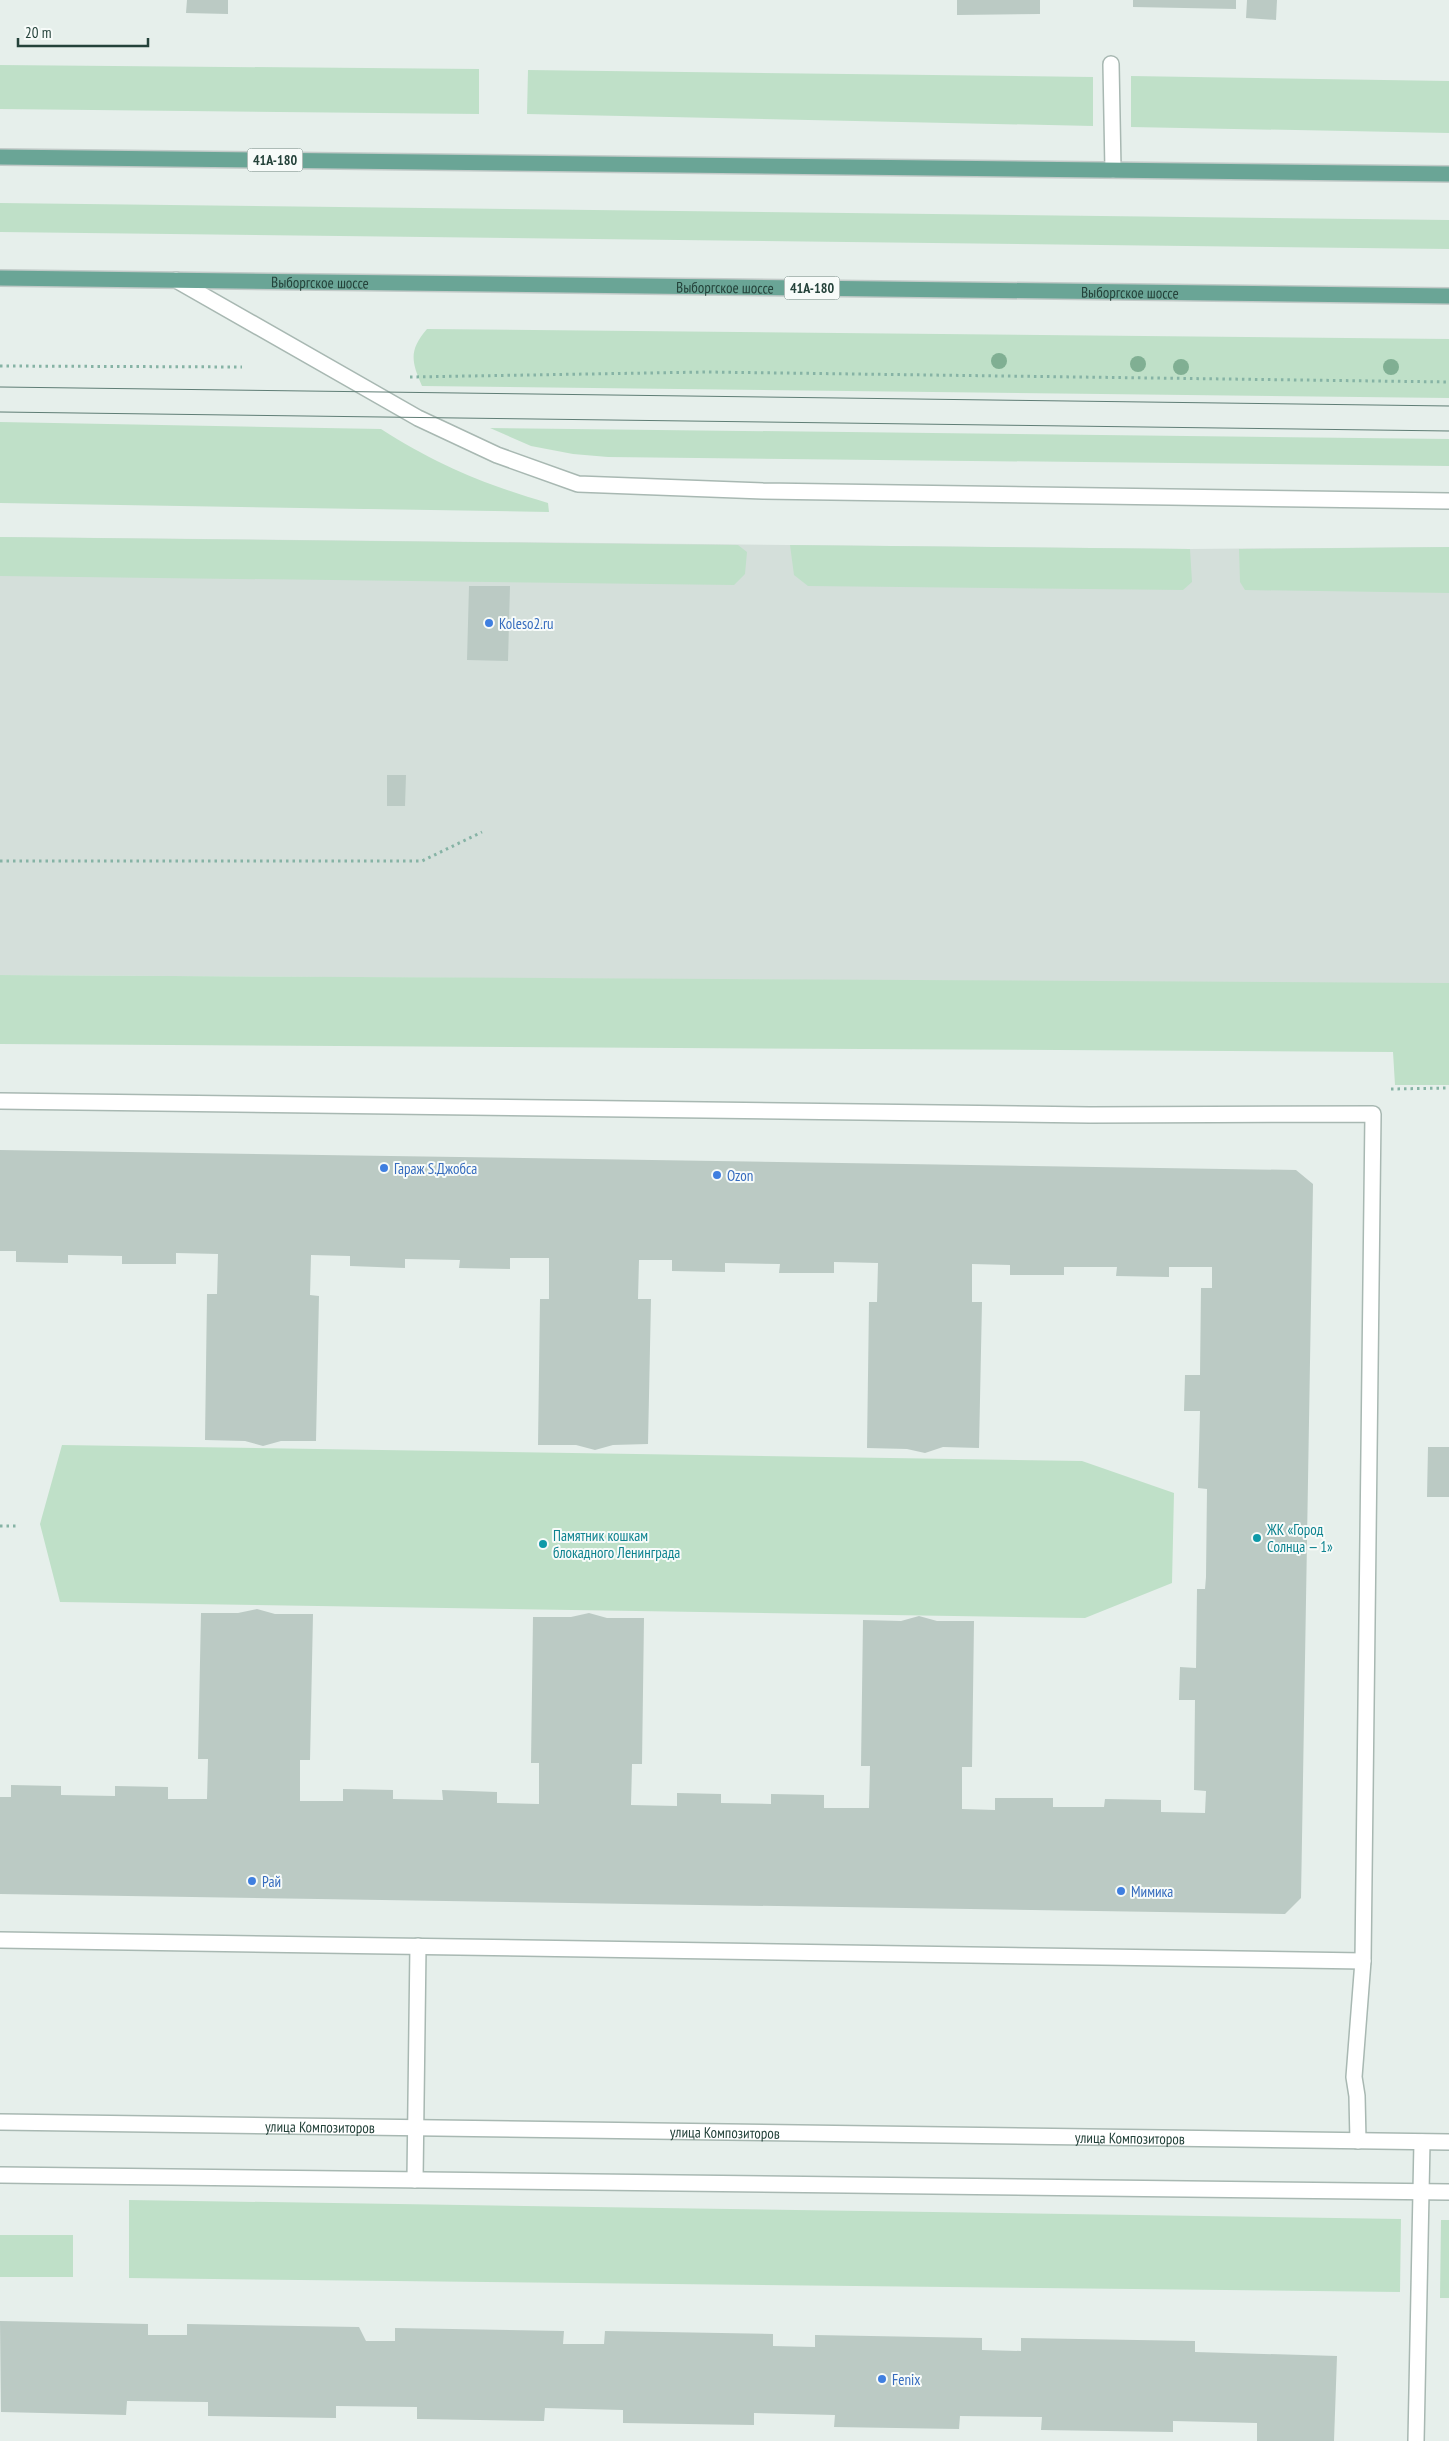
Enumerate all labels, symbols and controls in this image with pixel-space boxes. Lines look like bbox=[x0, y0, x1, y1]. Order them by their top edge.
scale bar bbox=[18, 15, 148, 47]
text: 20 m bbox=[25, 23, 51, 42]
road number: 41А-180 bbox=[248, 148, 302, 172]
street label: Выборгское шоссе bbox=[271, 272, 369, 292]
road number: 41А-180 bbox=[784, 276, 840, 300]
street label: Выборгское шоссе bbox=[676, 277, 774, 297]
street label: Выборгское шоссе bbox=[1081, 282, 1179, 302]
place label: Koleso2.ru bbox=[499, 614, 554, 633]
marker: Koleso2.ru bbox=[483, 617, 495, 629]
place label: Гараж S.Джобса bbox=[394, 1159, 477, 1178]
marker: Гараж S.Джобса bbox=[378, 1162, 390, 1174]
place label: Ozon bbox=[727, 1166, 753, 1185]
marker: Ozon bbox=[711, 1169, 723, 1181]
place label: ЖК «Город Солнца — 1» bbox=[1266, 1520, 1333, 1556]
place label: Памятник кошкам блокадного Ленинграда bbox=[553, 1526, 680, 1562]
marker: ЖК «Город Солнца — 1» bbox=[1251, 1532, 1263, 1544]
marker: Памятник кошкам блокадного Ленинграда bbox=[537, 1538, 549, 1550]
place label: Рай bbox=[262, 1872, 281, 1891]
marker: Рай bbox=[246, 1875, 258, 1887]
place label: Мимика bbox=[1131, 1882, 1173, 1901]
marker: Мимика bbox=[1115, 1885, 1127, 1897]
street label: улица Композиторов bbox=[265, 2116, 375, 2137]
street label: улица Композиторов bbox=[670, 2122, 780, 2142]
street label: улица Композиторов bbox=[1075, 2127, 1185, 2148]
place label: Fenix bbox=[892, 2370, 920, 2389]
marker: Fenix bbox=[876, 2373, 888, 2385]

